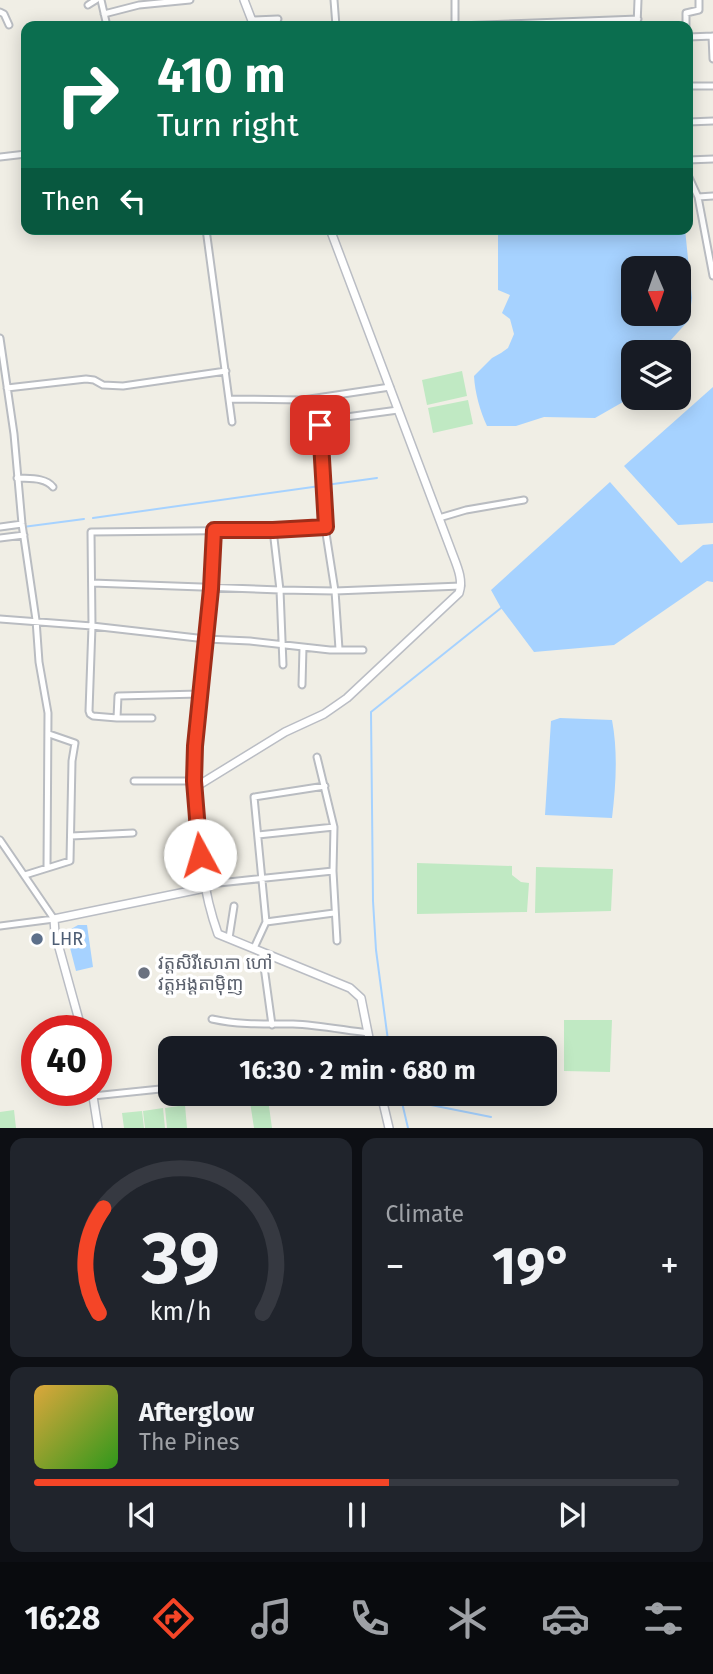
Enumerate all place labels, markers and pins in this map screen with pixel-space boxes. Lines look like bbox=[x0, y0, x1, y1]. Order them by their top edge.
pin bbox=[290, 395, 350, 455]
place label: LHR bbox=[51, 928, 83, 950]
marker: LHR bbox=[29, 931, 45, 947]
place label: វត្តសិរីសោភា ហៅ វត្តអង្តតាម៉ិញ bbox=[158, 952, 273, 996]
marker: វត្តសិរីសោភា ហៅ វត្តអង្តតាម៉ិញ bbox=[136, 965, 152, 981]

